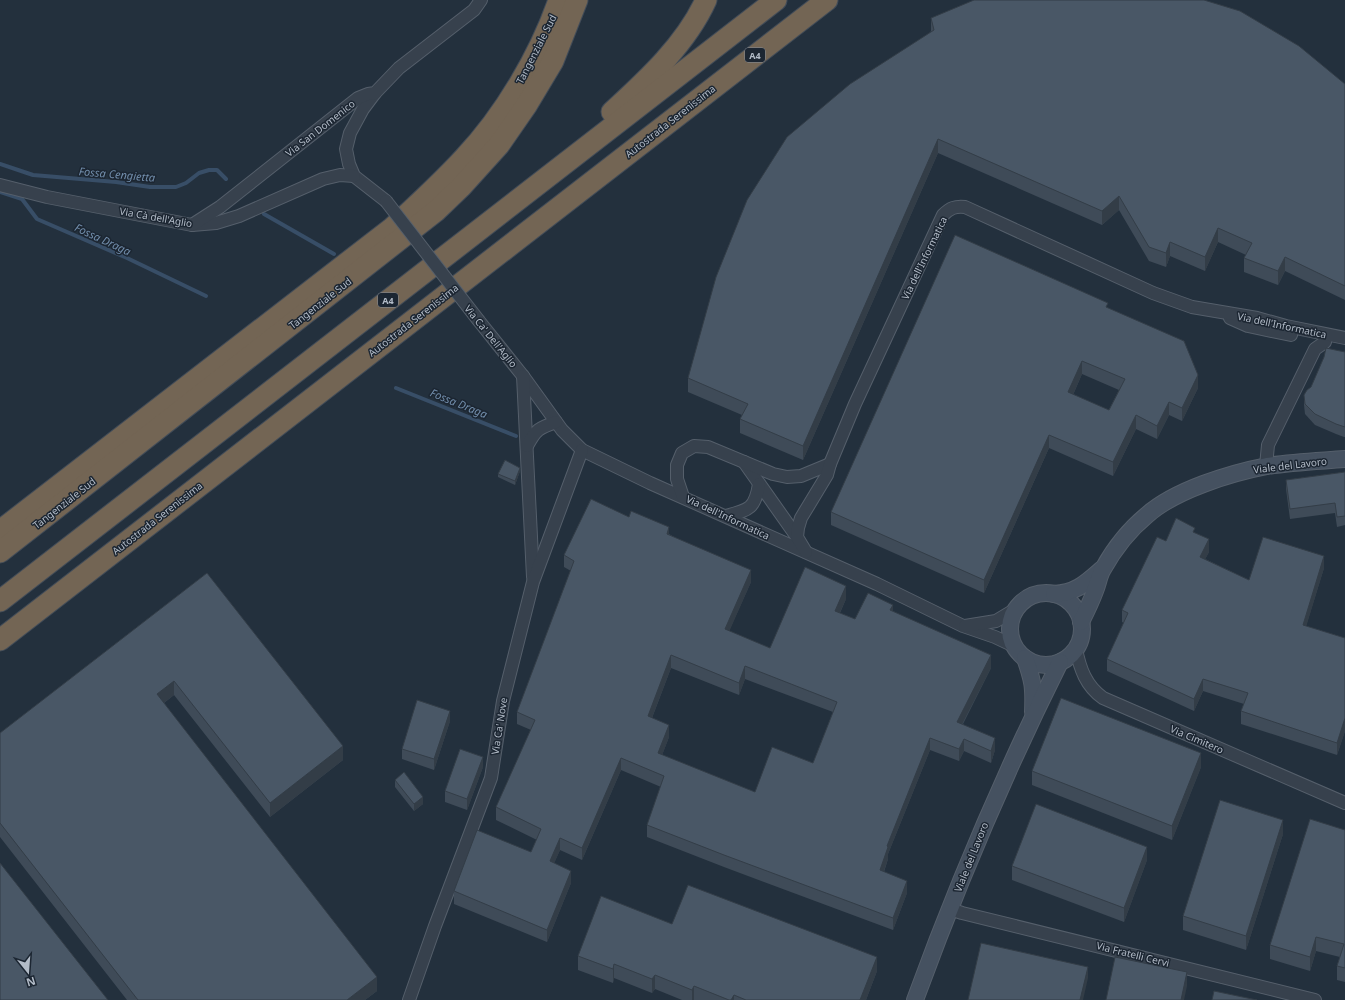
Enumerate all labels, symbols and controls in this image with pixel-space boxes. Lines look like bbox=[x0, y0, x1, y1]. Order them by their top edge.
street label: Tangenziale Sud bbox=[512, 12, 560, 86]
road number: A4 bbox=[745, 48, 765, 62]
street label: Autostrada Serenissima bbox=[622, 81, 718, 161]
street label: Via San Domenico bbox=[282, 96, 358, 160]
water label: Fossa Cengietta bbox=[78, 163, 157, 185]
street label: Via Cà dell'Aglio bbox=[119, 204, 193, 230]
street label: Via dell'Informatica bbox=[898, 214, 950, 302]
water label: Fossa Draga bbox=[72, 219, 134, 259]
street label: Tangenziale Sud bbox=[286, 274, 354, 332]
street label: Autostrada Serenissima bbox=[365, 280, 461, 360]
road number: A4 bbox=[378, 293, 398, 307]
street label: Via Ca' Dell'Aglio bbox=[461, 302, 521, 370]
street label: Via dell'Informatica bbox=[1236, 309, 1328, 341]
water label: Fossa Draga bbox=[428, 385, 491, 422]
street label: Viale del Lavoro bbox=[1252, 454, 1328, 476]
street label: Tangenziale Sud bbox=[30, 474, 98, 532]
street label: Autostrada Serenissima bbox=[109, 478, 205, 558]
street label: Via dell'Informatica bbox=[684, 491, 772, 543]
street label: Via Ca' Nove bbox=[488, 696, 510, 756]
street label: Via Cimitero bbox=[1168, 721, 1226, 757]
street label: Viale del Lavoro bbox=[951, 820, 991, 894]
street label: Via Fratelli Cervi bbox=[1095, 938, 1171, 970]
north arrow bbox=[8, 952, 48, 992]
text: N bbox=[25, 974, 38, 991]

